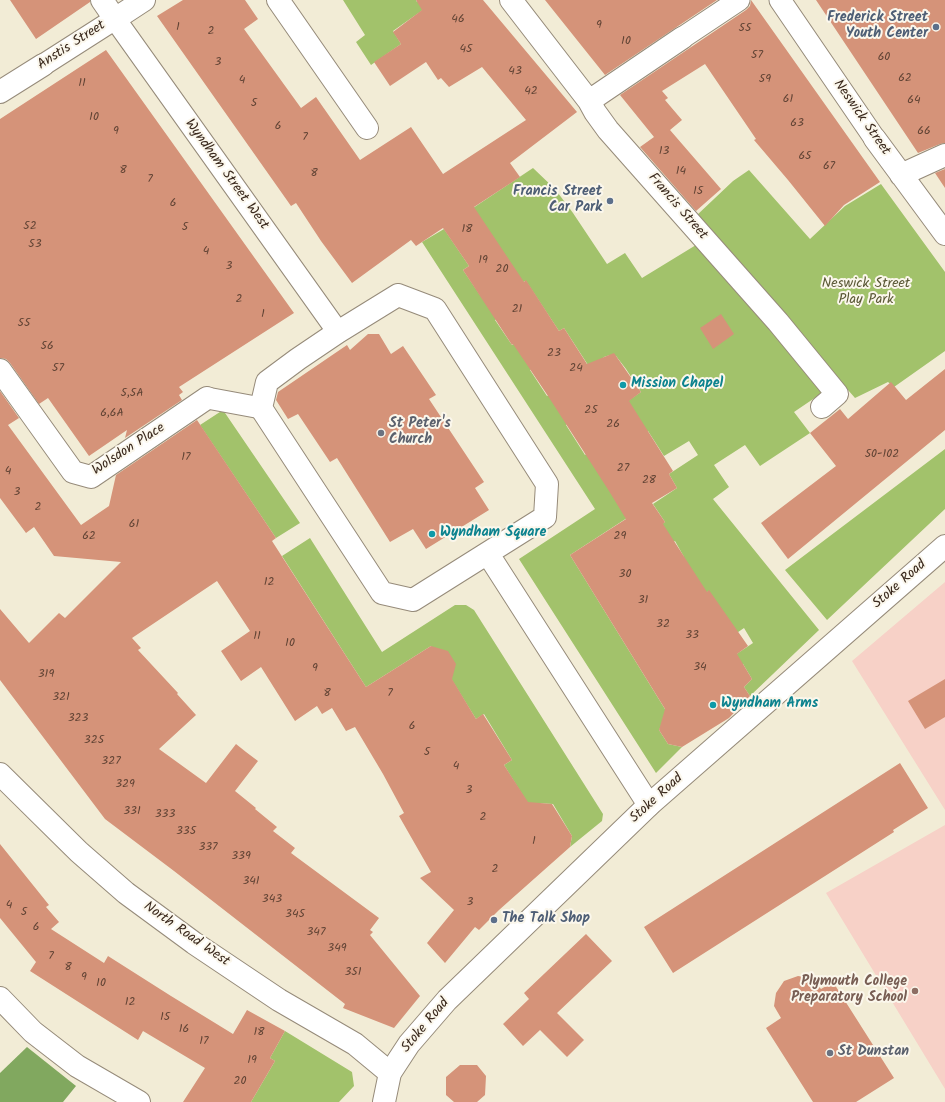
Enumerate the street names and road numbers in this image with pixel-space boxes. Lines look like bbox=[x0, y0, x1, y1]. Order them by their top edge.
street label: Anstis Street bbox=[35, 18, 109, 74]
street label: Neswick Street bbox=[829, 77, 893, 159]
street label: Wyndham Street West bbox=[180, 116, 272, 234]
street label: Francis Street bbox=[644, 170, 710, 244]
street label: Wolsdon Place bbox=[90, 420, 168, 480]
street label: Stoke Road bbox=[870, 557, 930, 613]
street label: Stoke Road bbox=[627, 771, 687, 827]
street label: North Road West bbox=[140, 899, 232, 971]
street label: Stoke Road bbox=[398, 995, 454, 1057]

